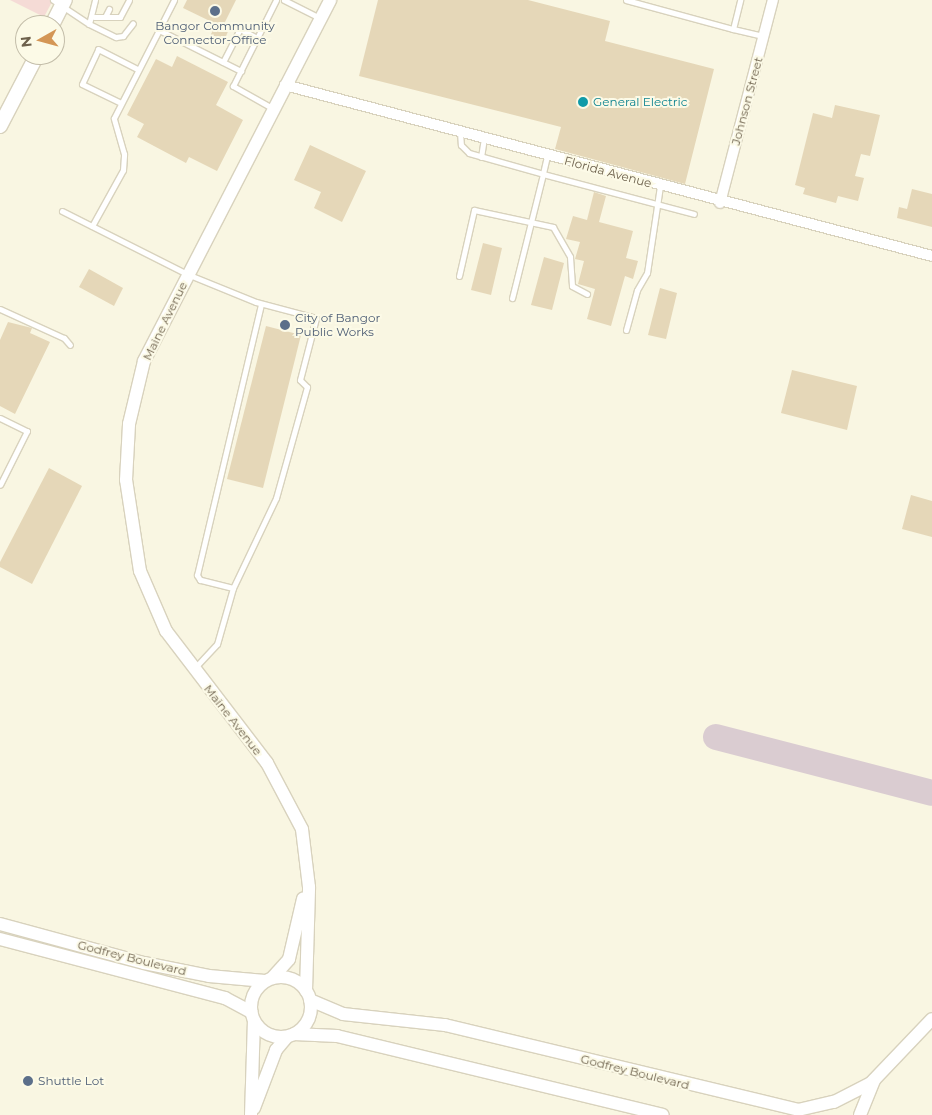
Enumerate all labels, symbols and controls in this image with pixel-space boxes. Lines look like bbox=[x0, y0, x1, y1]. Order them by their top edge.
marker: Bangor Community Connector-Office bbox=[209, 5, 221, 17]
north arrow bbox=[15, 15, 65, 65]
place label: Bangor Community Connector-Office bbox=[155, 19, 275, 47]
text: N bbox=[16, 35, 36, 48]
street label: Johnson Street bbox=[728, 55, 766, 147]
place label: General Electric bbox=[593, 95, 688, 109]
marker: General Electric bbox=[577, 96, 589, 108]
street label: Florida Avenue bbox=[563, 153, 653, 191]
street label: Maine Avenue bbox=[140, 279, 190, 363]
place label: City of Bangor Public Works bbox=[295, 311, 380, 339]
marker: City of Bangor Public Works bbox=[279, 319, 291, 331]
street label: Maine Avenue bbox=[201, 682, 265, 758]
street label: Godfrey Boulevard bbox=[76, 938, 188, 978]
street label: Godfrey Boulevard bbox=[579, 1052, 691, 1092]
place label: Shuttle Lot bbox=[38, 1074, 104, 1088]
marker: Shuttle Lot bbox=[22, 1075, 34, 1087]

